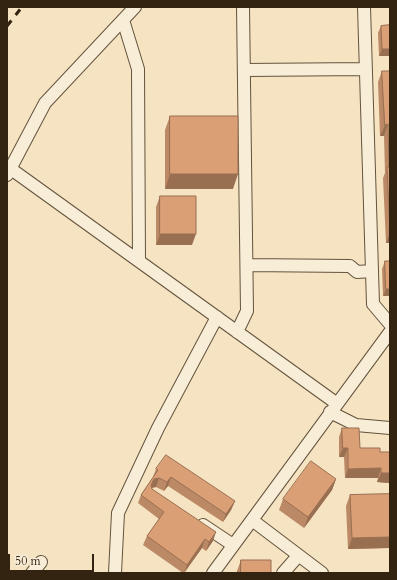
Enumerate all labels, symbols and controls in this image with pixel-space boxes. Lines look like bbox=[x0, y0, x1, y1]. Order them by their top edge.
scale bar bbox=[10, 546, 96, 572]
text: 50 m bbox=[15, 553, 41, 569]

